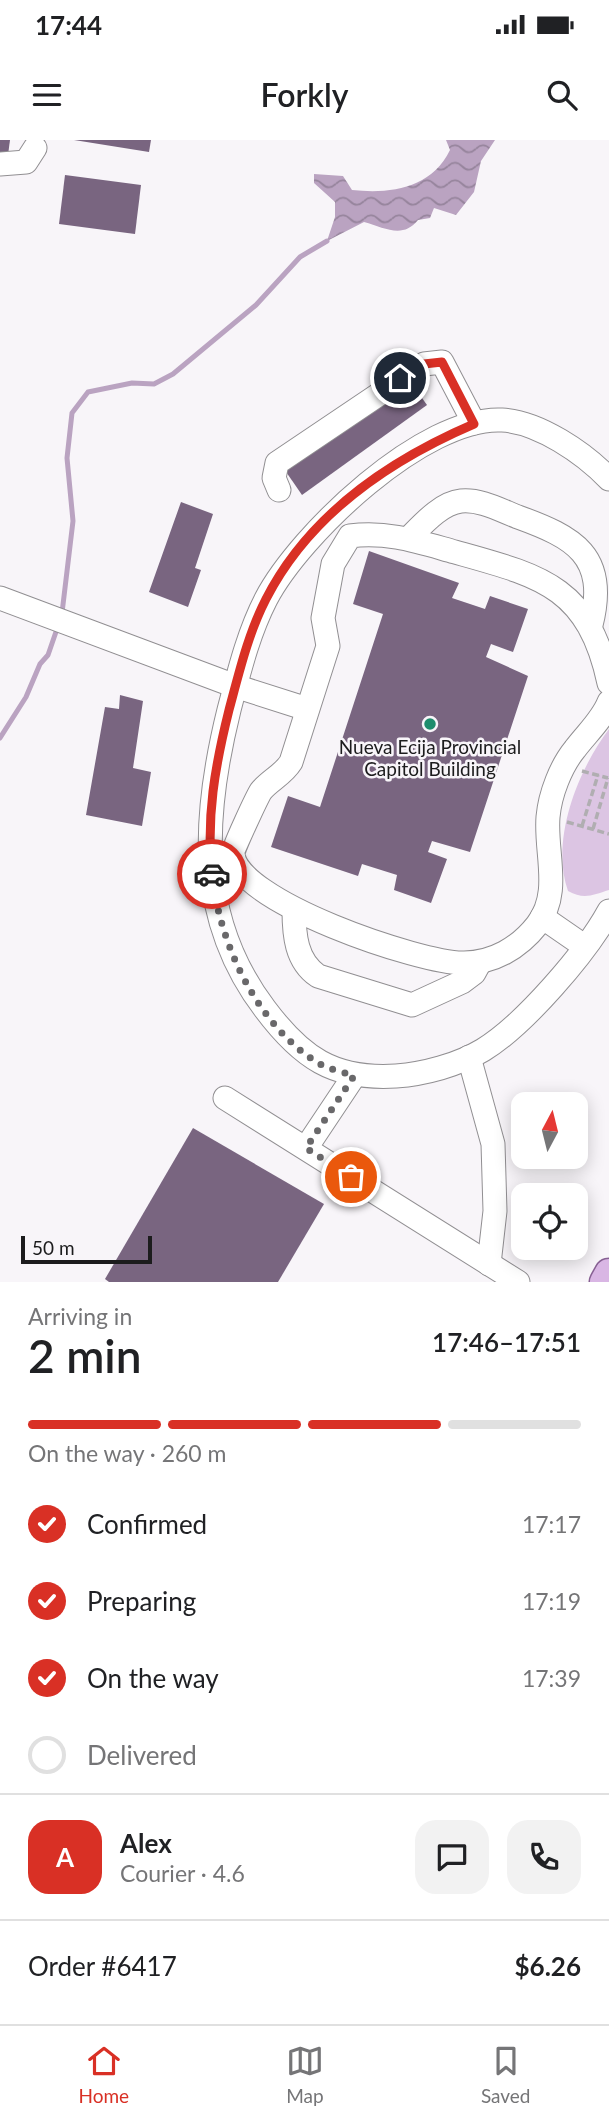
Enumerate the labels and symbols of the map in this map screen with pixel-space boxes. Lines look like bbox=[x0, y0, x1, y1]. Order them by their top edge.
pin bbox=[370, 348, 430, 408]
marker: Nueva Ecija Provincial Capitol Building bbox=[422, 716, 438, 732]
place label: Nueva Ecija Provincial Capitol Building bbox=[339, 735, 521, 780]
courier bbox=[177, 839, 247, 909]
north arrow bbox=[511, 1092, 588, 1169]
pin bbox=[321, 1147, 381, 1207]
scale bar bbox=[21, 1233, 152, 1265]

